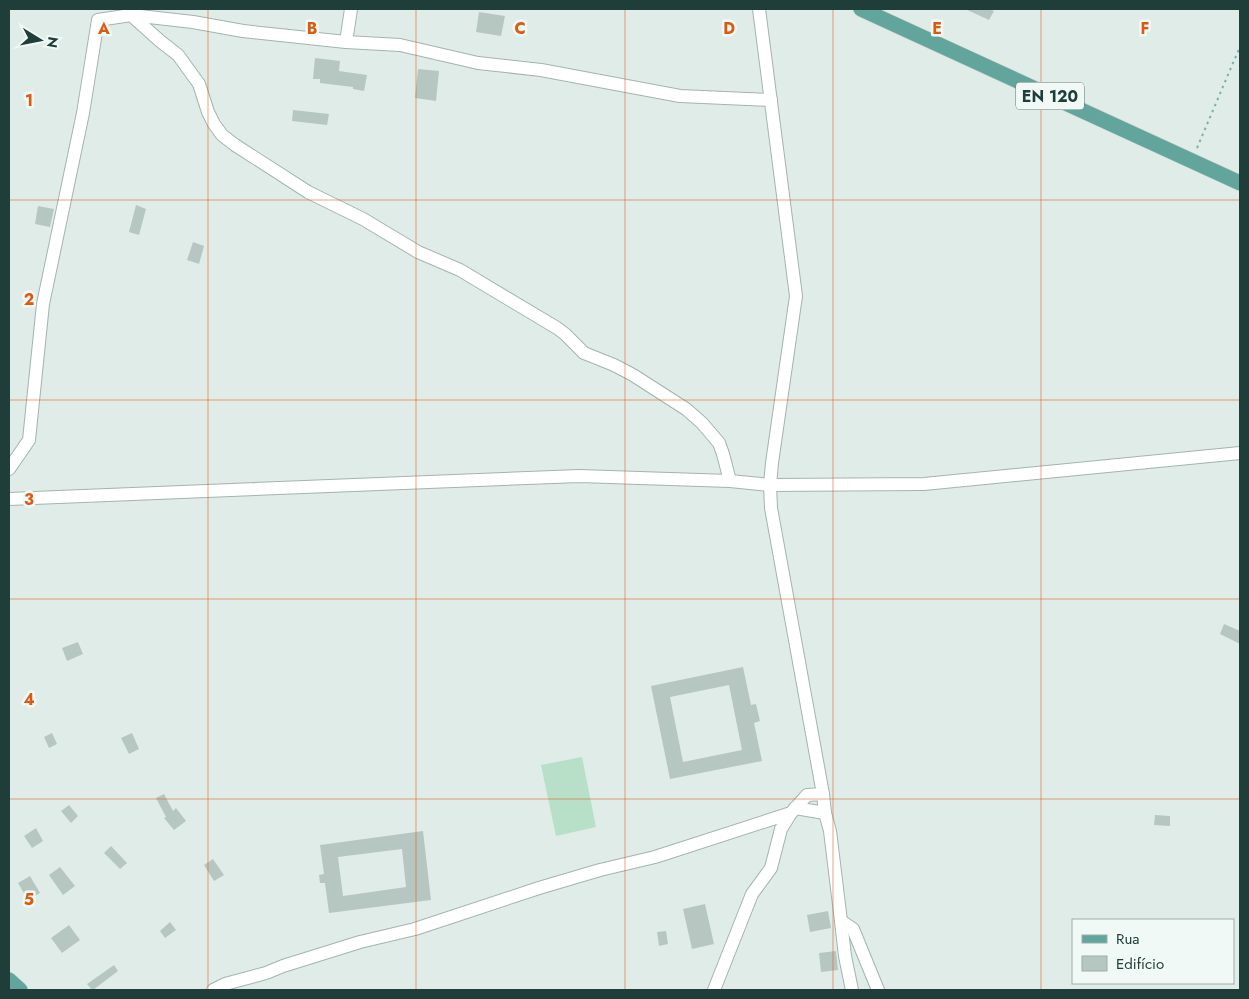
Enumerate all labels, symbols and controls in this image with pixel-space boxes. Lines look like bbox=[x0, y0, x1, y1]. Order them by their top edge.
north arrow bbox=[15, 15, 65, 65]
text: A bbox=[97, 17, 110, 40]
text: B bbox=[307, 17, 317, 40]
text: C bbox=[514, 17, 526, 40]
text: D bbox=[723, 17, 735, 40]
text: E bbox=[932, 17, 942, 40]
text: F bbox=[1141, 17, 1149, 40]
text: N bbox=[42, 35, 64, 49]
road number: EN 120 bbox=[1016, 82, 1084, 110]
text: 1 bbox=[25, 89, 33, 112]
text: 2 bbox=[24, 288, 34, 311]
text: 3 bbox=[24, 488, 34, 511]
text: 4 bbox=[23, 688, 35, 711]
text: 5 bbox=[24, 888, 34, 911]
legend bbox=[1072, 919, 1234, 984]
text: Rua bbox=[1116, 928, 1140, 950]
text: Edifício bbox=[1116, 953, 1164, 975]

